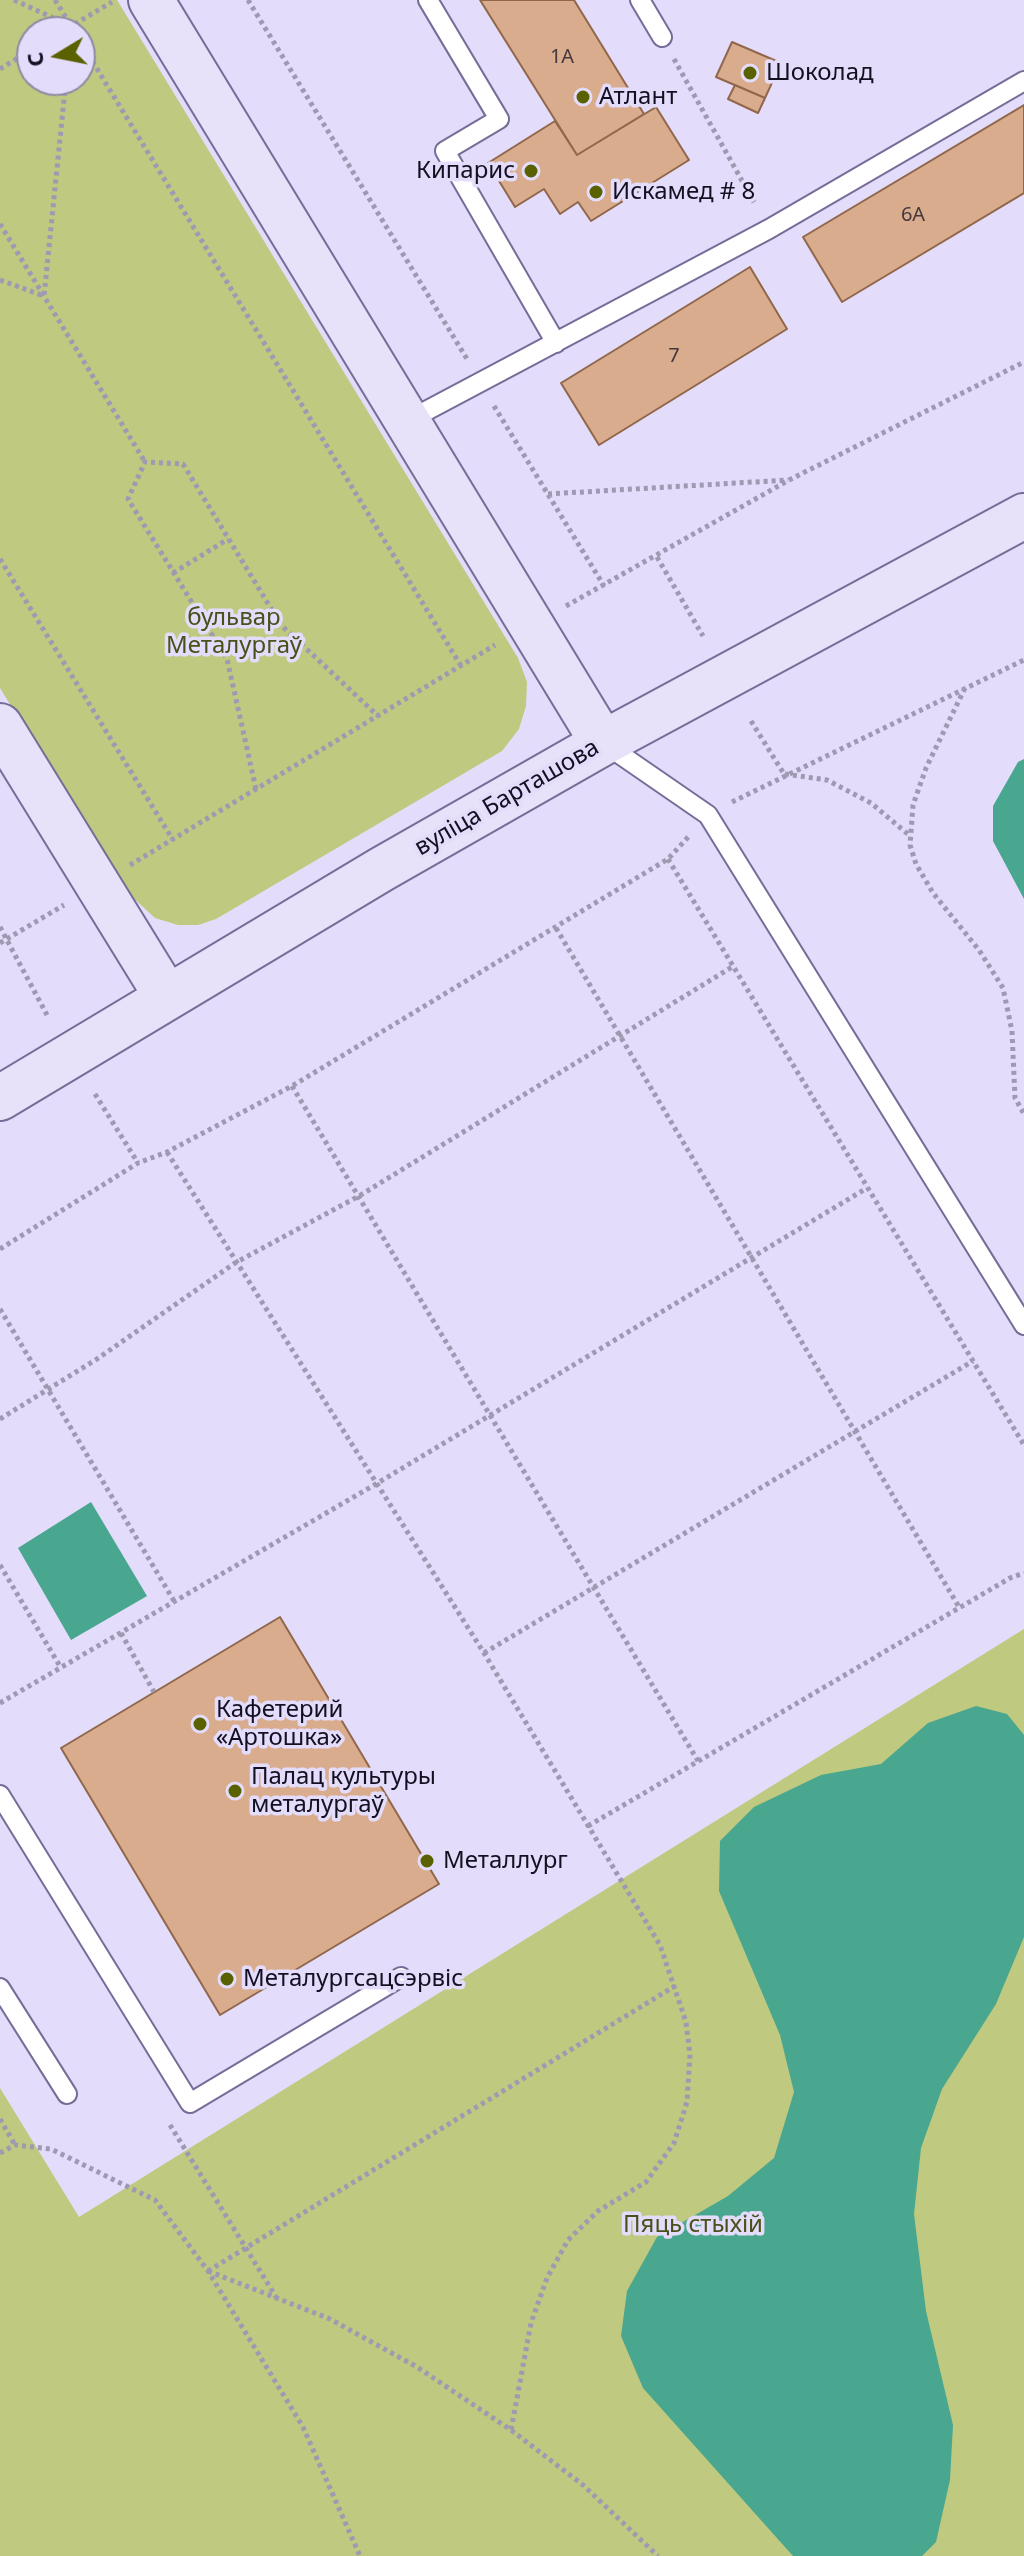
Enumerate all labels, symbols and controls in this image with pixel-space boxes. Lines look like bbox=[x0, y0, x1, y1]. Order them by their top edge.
north arrow bbox=[16, 16, 96, 96]
house number: 1А bbox=[550, 45, 574, 69]
text: С bbox=[18, 50, 50, 69]
place label: Шоколад bbox=[766, 59, 874, 87]
marker: Шоколад bbox=[741, 64, 759, 82]
place label: Атлант bbox=[599, 83, 677, 111]
marker: Атлант bbox=[574, 88, 592, 106]
place label: Кипарис bbox=[416, 157, 515, 185]
marker: Кипарис bbox=[522, 162, 540, 180]
place label: Искамед # 8 bbox=[612, 178, 755, 206]
marker: Искамед # 8 bbox=[587, 183, 605, 201]
house number: 6А bbox=[901, 203, 925, 227]
house number: 7 bbox=[668, 344, 680, 368]
park label: бульвар Металургаў bbox=[166, 604, 302, 660]
street label: вуліца Барташова bbox=[410, 733, 604, 863]
place label: Кафетерий «Артошка» bbox=[216, 1696, 343, 1752]
marker: Кафетерий «Артошка» bbox=[191, 1715, 209, 1733]
place label: Палац культуры металургаў bbox=[251, 1763, 436, 1819]
marker: Палац культуры металургаў bbox=[226, 1782, 244, 1800]
place label: Металлург bbox=[443, 1847, 568, 1875]
marker: Металлург bbox=[418, 1852, 436, 1870]
place label: Металургсацсэрвіс bbox=[243, 1965, 463, 1993]
marker: Металургсацсэрвіс bbox=[218, 1970, 236, 1988]
park label: Пяць стыхій bbox=[623, 2211, 763, 2239]

